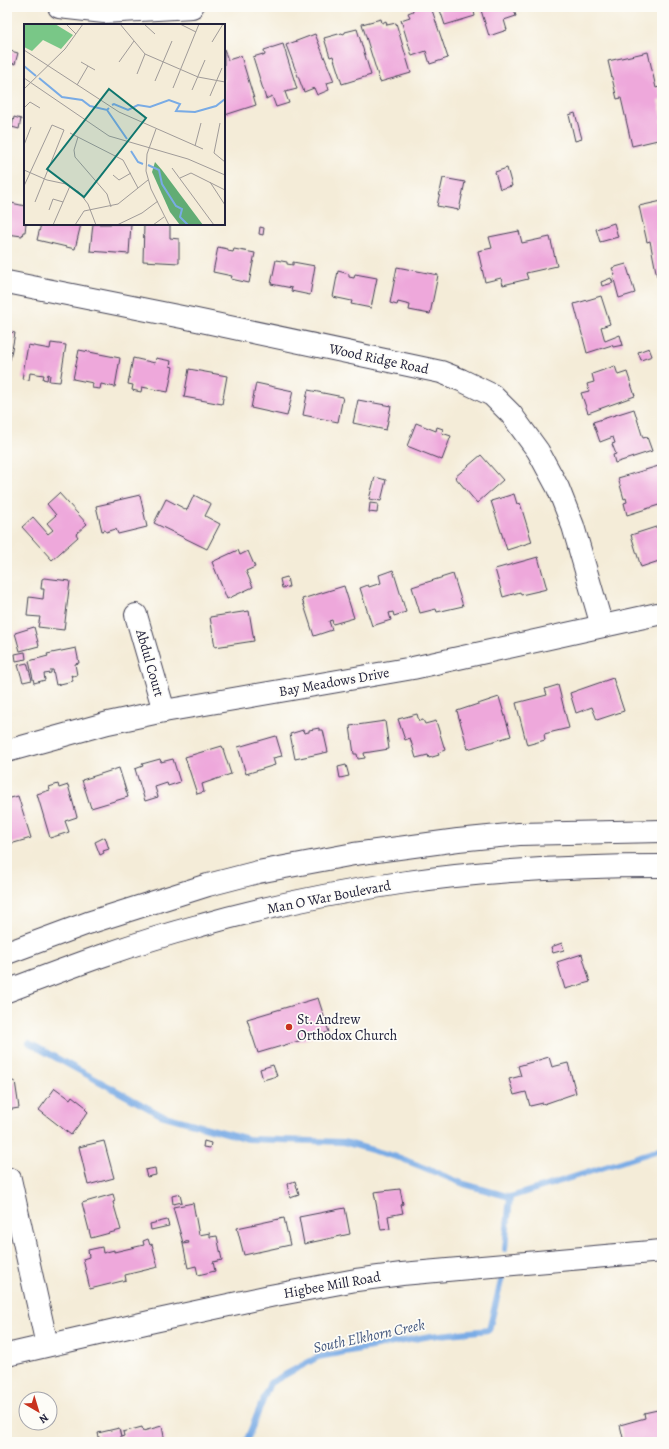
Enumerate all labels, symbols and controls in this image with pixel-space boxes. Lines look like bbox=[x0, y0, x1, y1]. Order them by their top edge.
inset map bbox=[24, 24, 225, 225]
street label: Wood Ridge Road bbox=[326, 339, 431, 379]
street label: Abdul Court bbox=[131, 626, 169, 699]
street label: Bay Meadows Drive bbox=[277, 663, 391, 701]
street label: Man O War Boulevard bbox=[266, 876, 393, 918]
place label: St. Andrew Orthodox Church bbox=[297, 1010, 398, 1045]
marker: St. Andrew Orthodox Church bbox=[284, 1022, 294, 1032]
street label: Higbee Mill Road bbox=[282, 1267, 382, 1303]
water label: South Elkhorn Creek bbox=[311, 1314, 427, 1358]
north arrow bbox=[18, 1391, 58, 1431]
text: N bbox=[36, 1410, 52, 1427]

